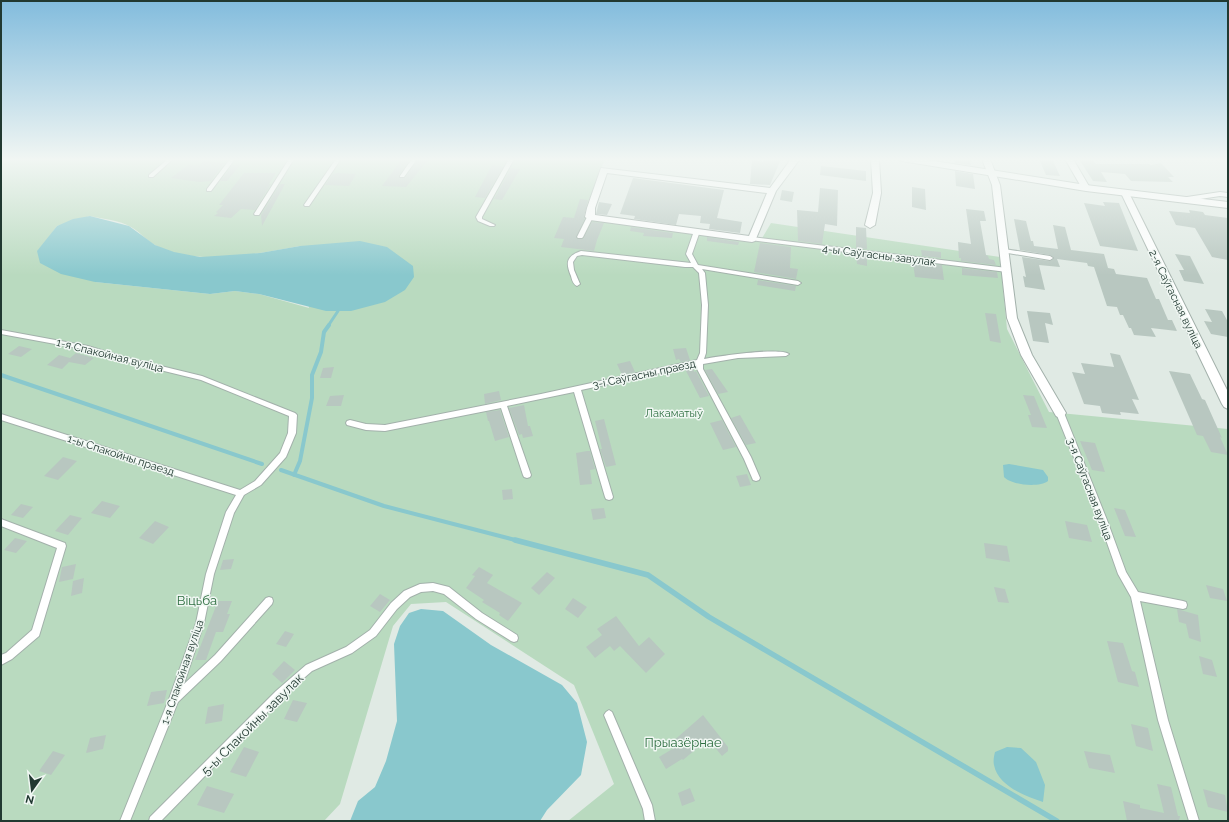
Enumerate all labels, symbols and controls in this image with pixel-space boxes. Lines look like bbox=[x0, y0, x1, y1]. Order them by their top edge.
street label: 4-ы Саўгасны завулак bbox=[821, 242, 937, 269]
street label: 2-я Саўгасная вуліца bbox=[1146, 248, 1205, 351]
street label: 1-я Спакойная вуліца bbox=[55, 336, 165, 375]
street label: 3-і Саўгасны праезд bbox=[591, 357, 697, 392]
park label: Лакаматыў bbox=[645, 407, 703, 420]
street label: 1-ы Спакойны праезд bbox=[66, 432, 176, 479]
street label: 3-я Саўгасная вуліца bbox=[1064, 436, 1115, 542]
park label: Віцьба bbox=[177, 593, 217, 608]
street label: 1-я Спакойная вуліца bbox=[158, 618, 206, 726]
street label: 5-ы Спакойны завулак bbox=[198, 670, 307, 778]
park label: Прыазёрнае bbox=[644, 735, 722, 750]
north arrow bbox=[12, 770, 52, 810]
text: N bbox=[24, 792, 35, 807]

